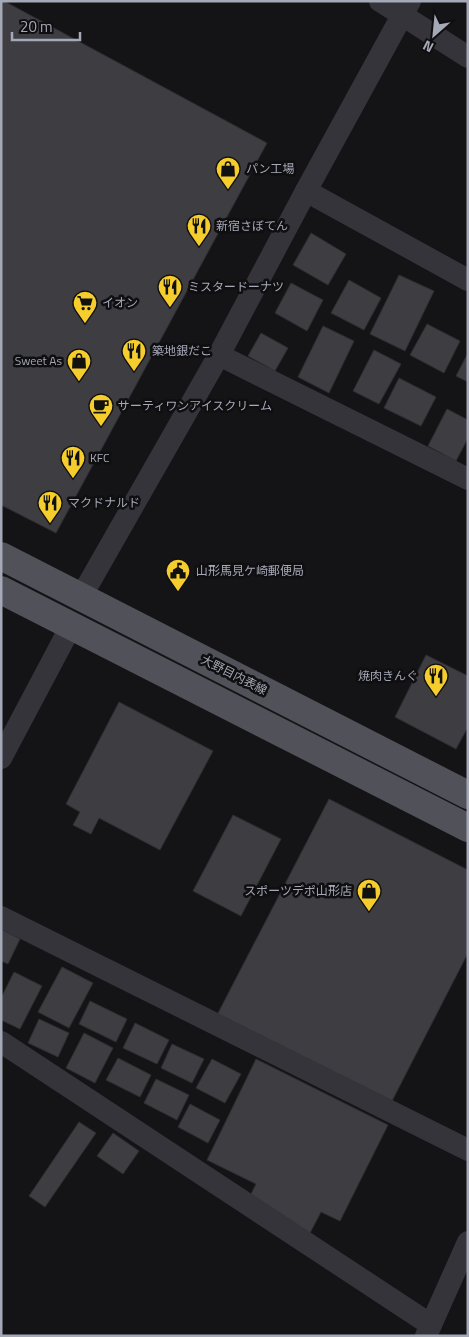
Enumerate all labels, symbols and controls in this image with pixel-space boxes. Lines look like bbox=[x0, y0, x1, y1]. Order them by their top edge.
scale bar bbox=[12, 10, 80, 42]
north arrow bbox=[409, 10, 459, 60]
text: 20 m bbox=[20, 15, 53, 38]
text: N bbox=[419, 35, 437, 59]
shop icon: パン工場 bbox=[215, 156, 241, 190]
place label: パン工場 bbox=[246, 159, 295, 178]
restaurant icon: 新宿さぼてん bbox=[186, 213, 212, 247]
place label: 新宿さぼてん bbox=[216, 216, 288, 235]
restaurant icon: ミスタードーナツ bbox=[157, 274, 183, 308]
place label: ミスタードーナツ bbox=[188, 277, 284, 296]
supermarket icon: イオン bbox=[72, 290, 98, 324]
place label: イオン bbox=[102, 293, 138, 312]
restaurant icon: 築地銀だこ bbox=[121, 338, 147, 372]
place label: 築地銀だこ bbox=[152, 341, 212, 360]
shop icon: Sweet As bbox=[66, 348, 92, 382]
place label: Sweet As bbox=[15, 351, 62, 370]
cafe icon: サーティワンアイスクリーム bbox=[88, 393, 114, 427]
place label: サーティワンアイスクリーム bbox=[118, 396, 272, 415]
restaurant icon: KFC bbox=[60, 445, 86, 479]
place label: KFC bbox=[90, 448, 110, 467]
restaurant icon: マクドナルド bbox=[37, 490, 63, 524]
place label: マクドナルド bbox=[68, 493, 140, 512]
public building icon: 山形馬見ケ崎郵便局 bbox=[165, 558, 191, 592]
place label: 山形馬見ケ崎郵便局 bbox=[196, 561, 304, 580]
street label: 大野目内表線 bbox=[198, 650, 271, 699]
restaurant icon: 焼肉きんぐ bbox=[423, 663, 449, 697]
place label: 焼肉きんぐ bbox=[358, 666, 418, 685]
shop icon: スポーツデポ山形店 bbox=[356, 878, 382, 912]
place label: スポーツデポ山形店 bbox=[244, 881, 352, 900]

